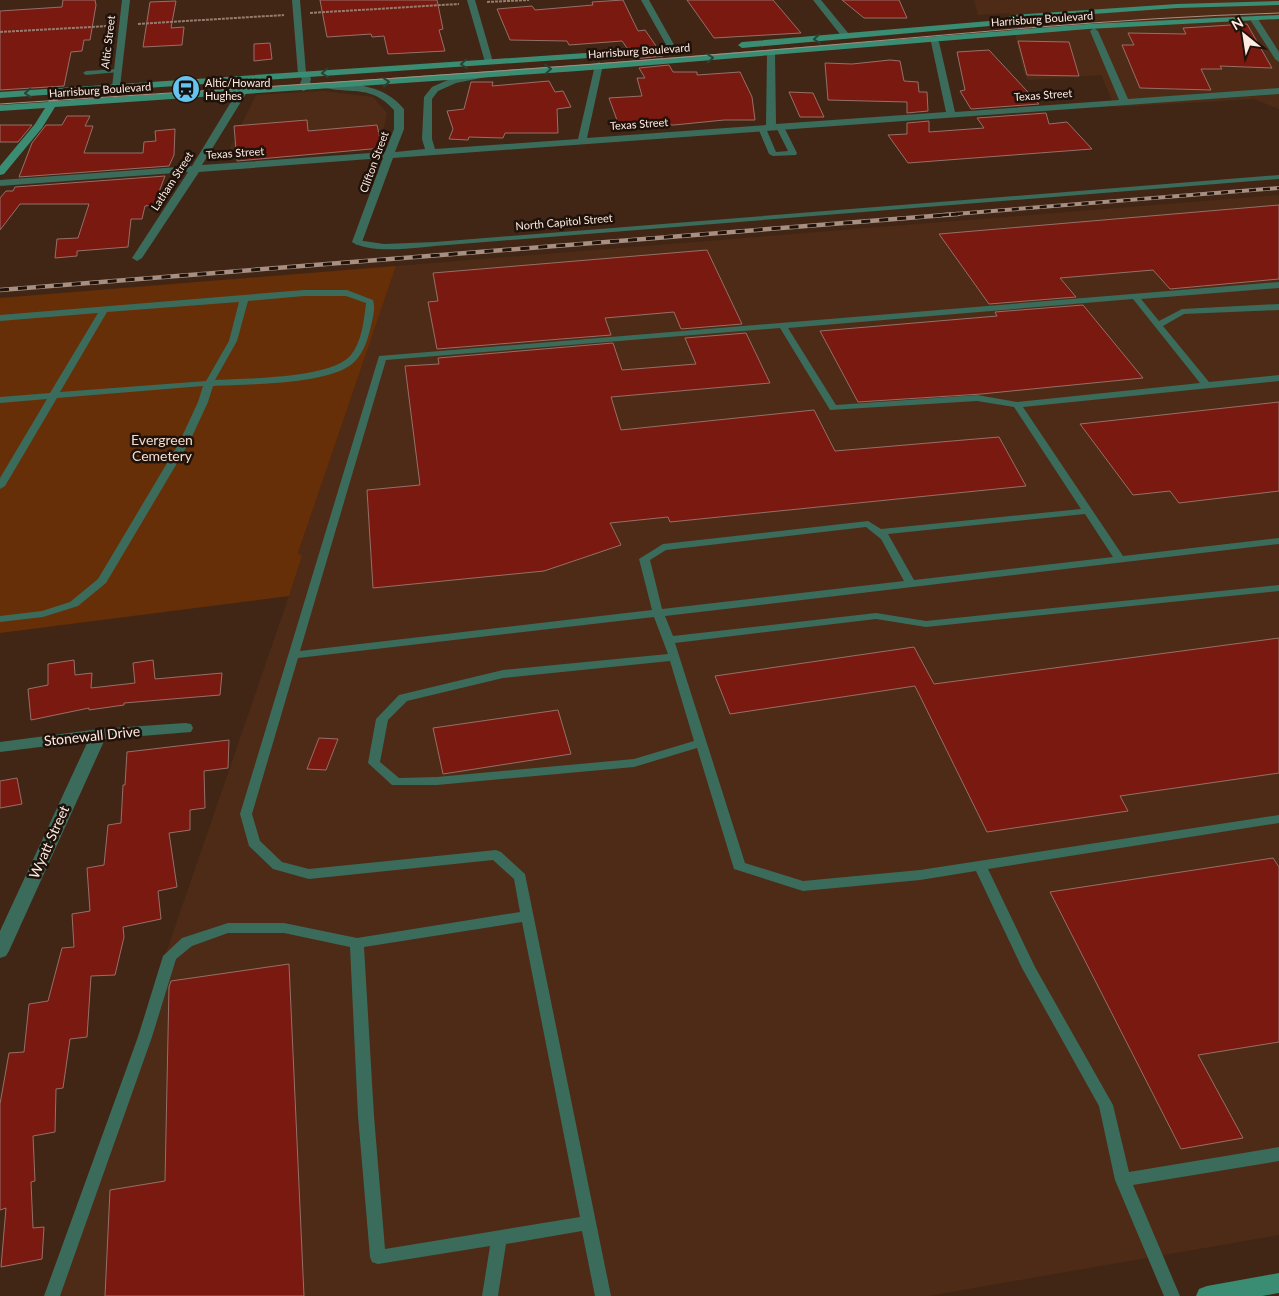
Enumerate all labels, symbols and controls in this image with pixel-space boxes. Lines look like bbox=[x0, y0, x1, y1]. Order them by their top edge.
street label: Harrisburg Boulevard bbox=[990, 8, 1094, 29]
north arrow bbox=[1219, 10, 1269, 60]
text: N bbox=[1228, 13, 1246, 33]
street label: Altic Street bbox=[98, 14, 117, 69]
one-way arrow bbox=[813, 33, 821, 44]
street label: Harrisburg Boulevard bbox=[587, 40, 691, 61]
one-way arrow bbox=[707, 52, 715, 63]
one-way arrow bbox=[460, 58, 468, 69]
one-way arrow bbox=[544, 64, 552, 75]
one-way arrow bbox=[320, 67, 328, 78]
station icon: Altic/Howard Hughes bbox=[171, 74, 201, 104]
place label: Altic/Howard Hughes bbox=[205, 76, 270, 102]
one-way arrow bbox=[382, 76, 390, 87]
street label: Harrisburg Boulevard bbox=[48, 79, 152, 100]
street label: Texas Street bbox=[1013, 86, 1073, 103]
one-way arrow bbox=[23, 87, 31, 98]
street label: Texas Street bbox=[609, 115, 669, 132]
street label: Clifton Street bbox=[356, 129, 391, 194]
street label: Texas Street bbox=[205, 144, 265, 161]
street label: Latham Street bbox=[148, 149, 195, 213]
street label: North Capitol Street bbox=[515, 211, 613, 232]
park label: Evergreen Cemetery bbox=[131, 431, 193, 464]
street label: Stonewall Drive bbox=[43, 722, 141, 749]
street label: Wyatt Street bbox=[25, 803, 72, 881]

